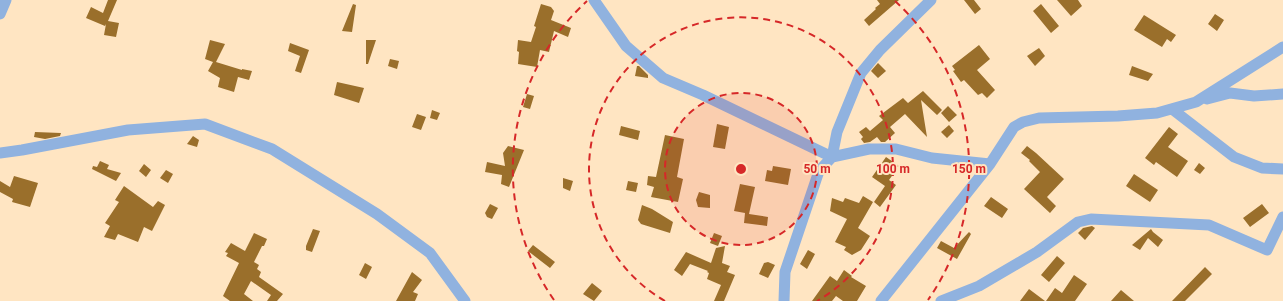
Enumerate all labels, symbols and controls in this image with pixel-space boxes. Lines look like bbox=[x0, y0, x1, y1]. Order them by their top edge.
centre of rings bbox=[734, 162, 748, 176]
text: 50 m bbox=[803, 162, 831, 176]
text: 100 m bbox=[876, 162, 910, 176]
text: 150 m bbox=[952, 162, 986, 176]

